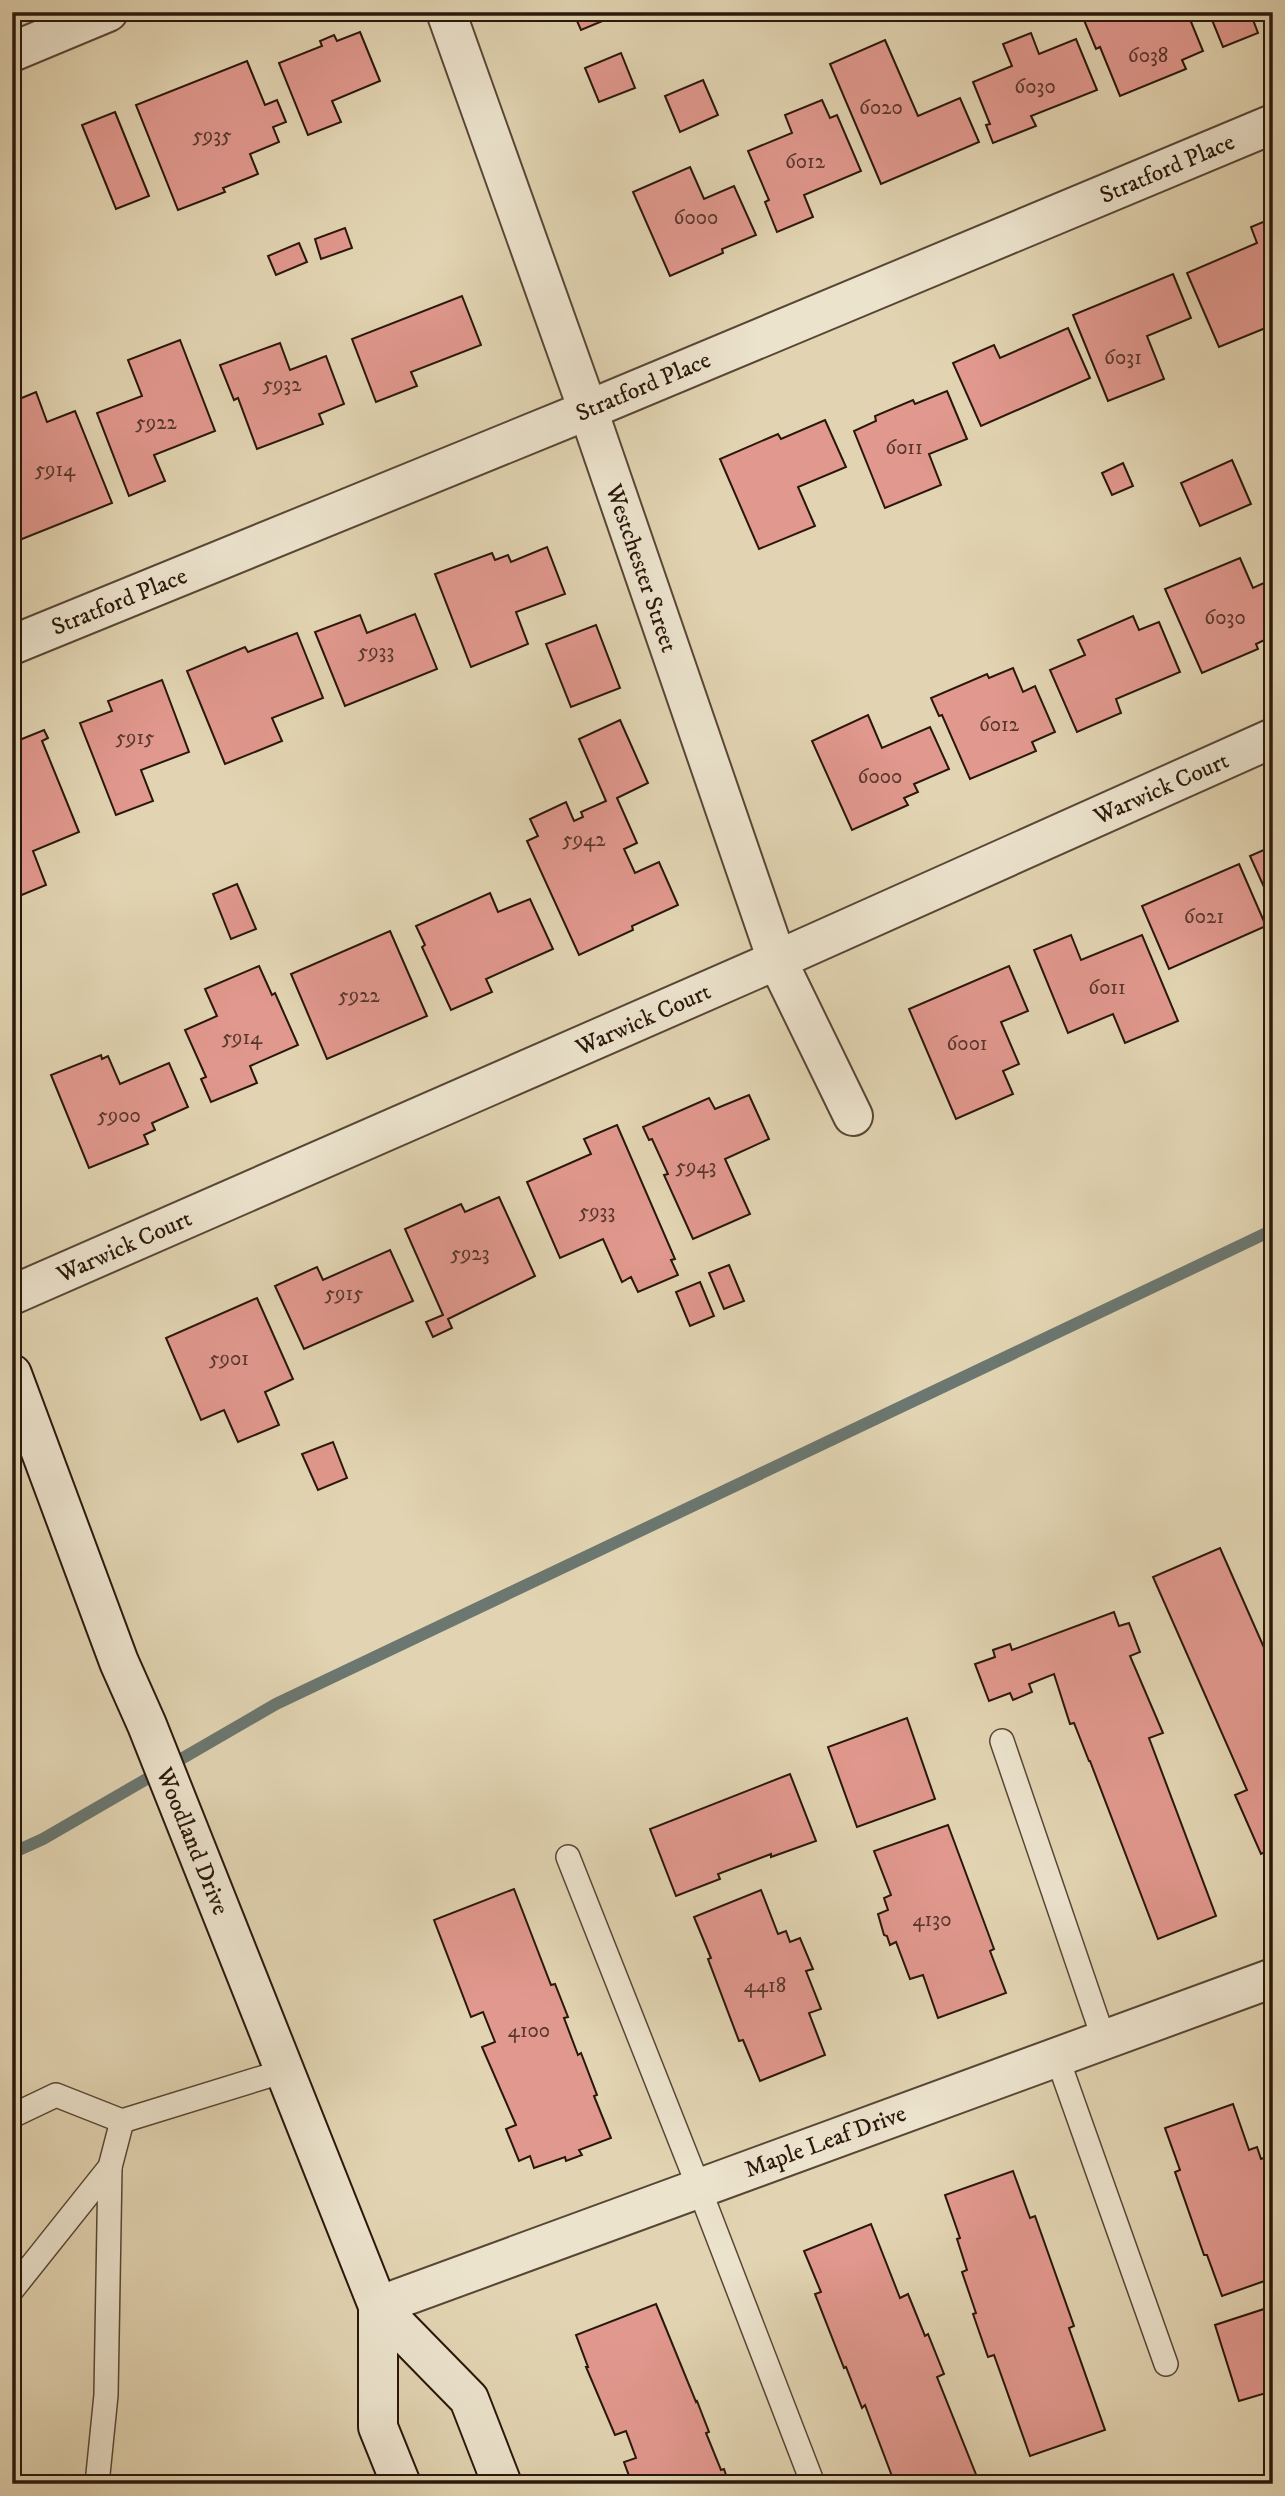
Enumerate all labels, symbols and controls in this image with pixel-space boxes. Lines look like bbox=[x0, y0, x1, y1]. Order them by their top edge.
house number: 6038 bbox=[1128, 43, 1168, 69]
house number: 6030 bbox=[1014, 74, 1056, 100]
house number: 6020 bbox=[859, 95, 903, 121]
house number: 5935 bbox=[192, 123, 232, 149]
street label: Stratford Place bbox=[1095, 127, 1239, 211]
house number: 6012 bbox=[785, 149, 826, 175]
house number: 6000 bbox=[674, 205, 718, 231]
street label: Stratford Place bbox=[571, 345, 715, 429]
house number: 6031 bbox=[1104, 345, 1142, 371]
house number: 5932 bbox=[262, 372, 302, 398]
house number: 5922 bbox=[135, 410, 177, 436]
house number: 6011 bbox=[885, 435, 923, 461]
house number: 5914 bbox=[35, 457, 76, 483]
street label: Westchester Street bbox=[598, 479, 684, 657]
street label: Stratford Place bbox=[47, 561, 192, 643]
house number: 6030 bbox=[1204, 605, 1246, 631]
house number: 5933 bbox=[358, 639, 394, 665]
house number: 6012 bbox=[979, 712, 1020, 738]
house number: 5915 bbox=[116, 725, 154, 751]
street label: Warwick Court bbox=[1088, 746, 1234, 832]
house number: 6000 bbox=[858, 764, 902, 790]
house number: 5942 bbox=[562, 827, 606, 853]
house number: 6021 bbox=[1184, 904, 1224, 930]
house number: 6011 bbox=[1088, 975, 1126, 1001]
street label: Warwick Court bbox=[570, 977, 716, 1063]
house number: 5922 bbox=[338, 983, 380, 1009]
house number: 5914 bbox=[222, 1025, 263, 1051]
house number: 6001 bbox=[946, 1031, 988, 1057]
house number: 5900 bbox=[97, 1103, 141, 1129]
house number: 5943 bbox=[676, 1154, 716, 1180]
house number: 5933 bbox=[579, 1199, 615, 1225]
street label: Warwick Court bbox=[51, 1204, 197, 1290]
house number: 5923 bbox=[450, 1241, 490, 1267]
house number: 5915 bbox=[325, 1281, 363, 1307]
house number: 5901 bbox=[209, 1346, 249, 1372]
street label: Woodland Drive bbox=[148, 1762, 235, 1920]
house number: 4130 bbox=[913, 1907, 951, 1933]
house number: 4418 bbox=[744, 1973, 786, 1999]
house number: 4100 bbox=[508, 2018, 550, 2044]
street label: Maple Leaf Drive bbox=[740, 2099, 910, 2185]

